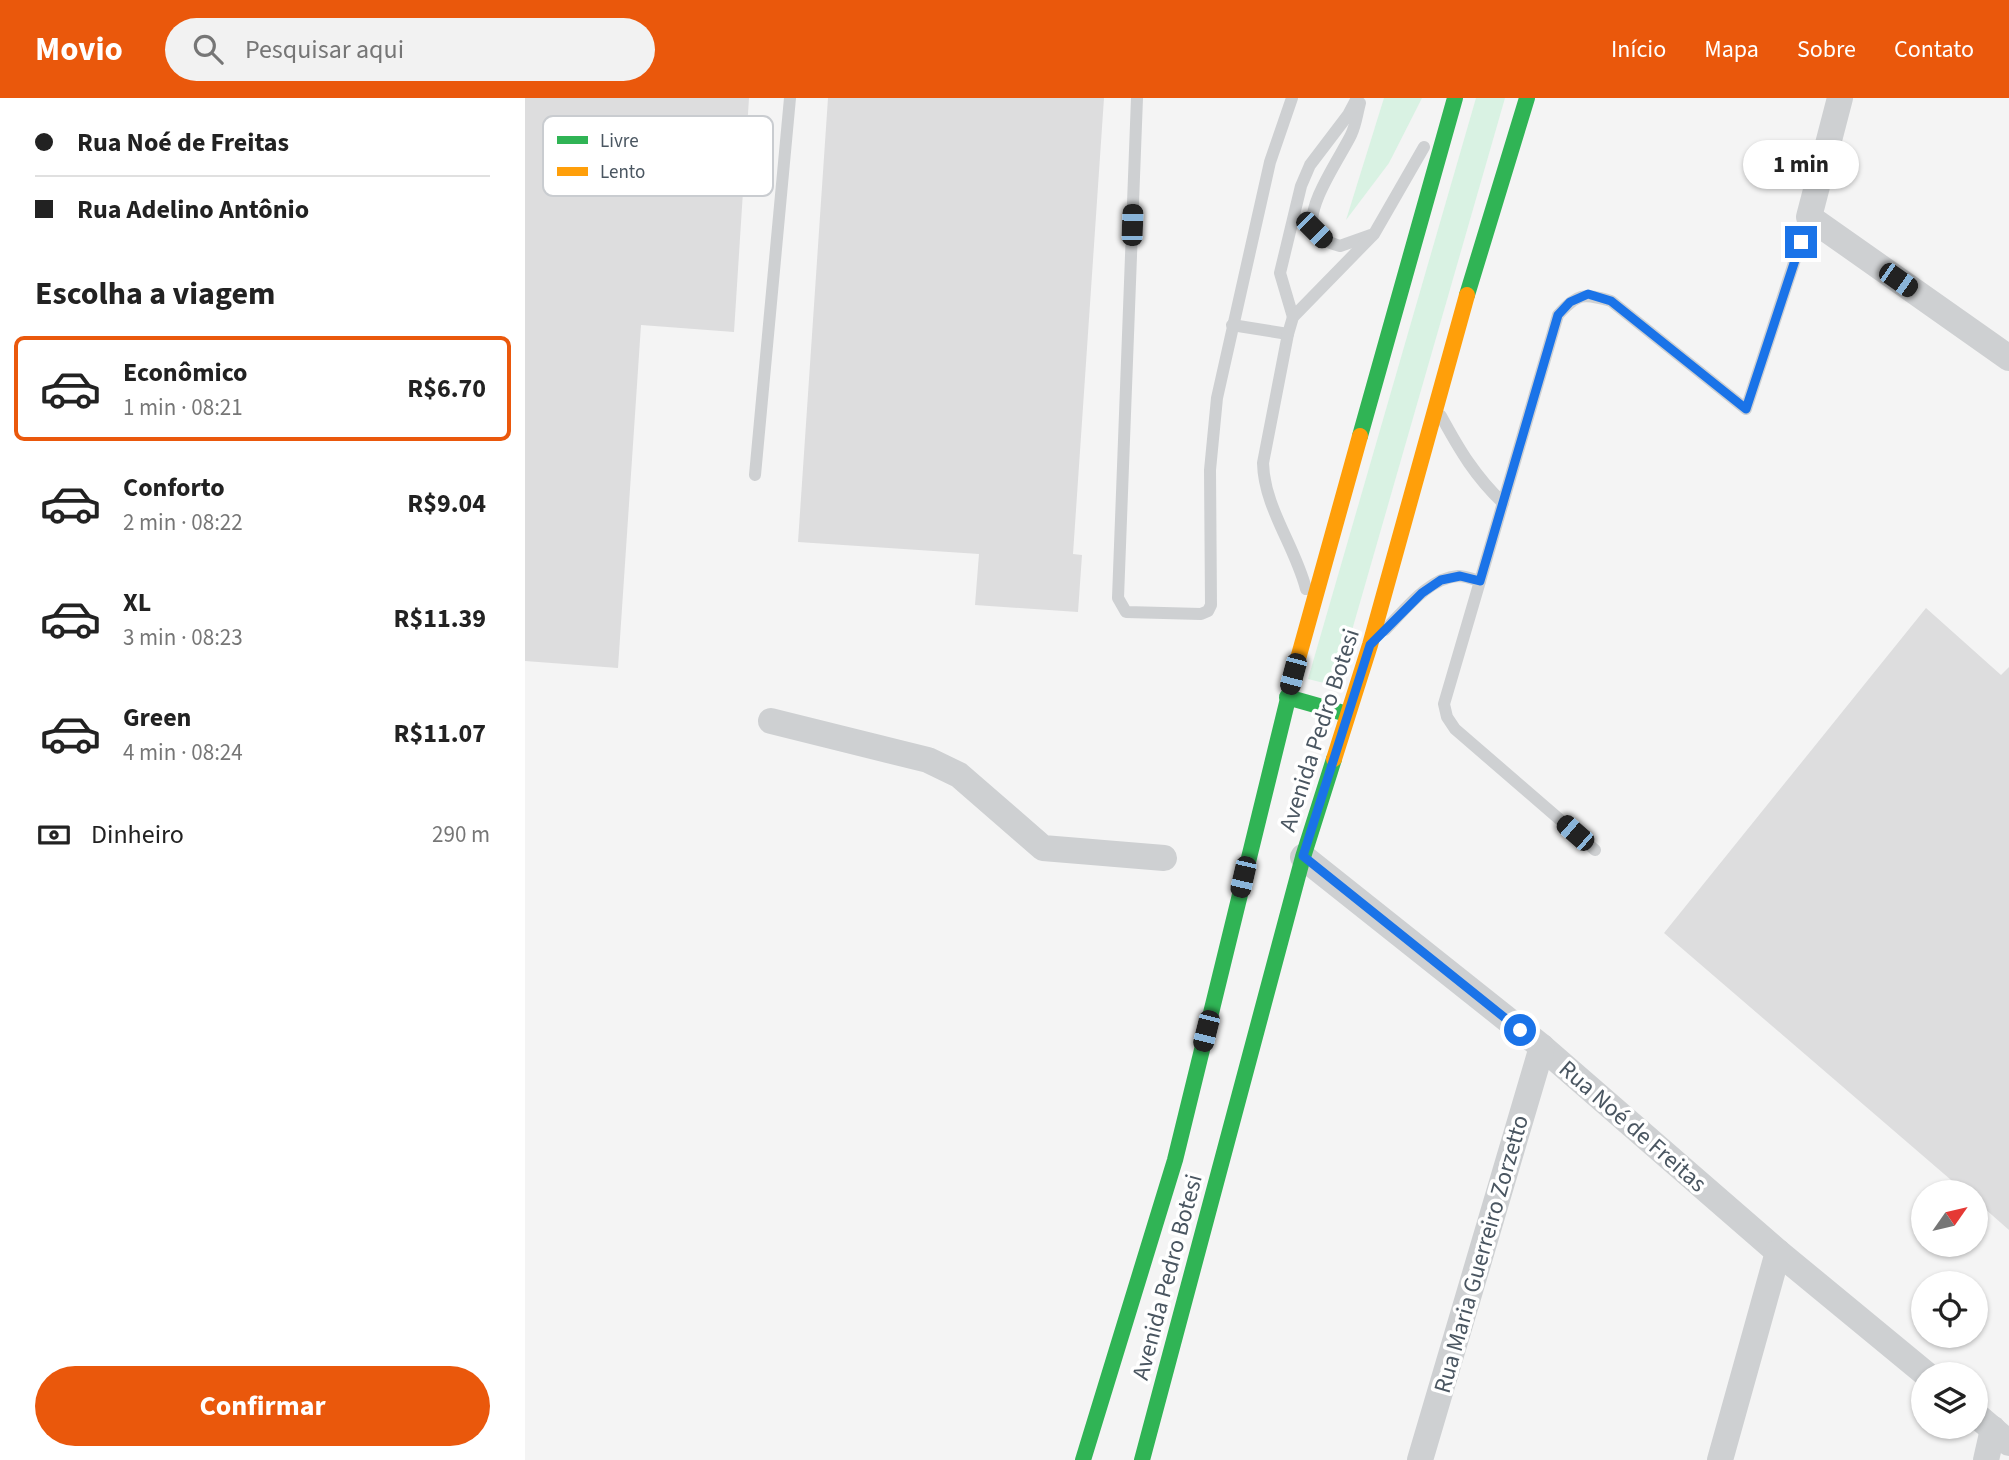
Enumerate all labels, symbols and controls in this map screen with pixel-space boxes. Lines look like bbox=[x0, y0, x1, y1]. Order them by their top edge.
search box bbox=[165, 18, 655, 81]
text: Movio bbox=[35, 26, 123, 73]
icon: search bbox=[189, 30, 227, 68]
text: Pesquisar aqui bbox=[245, 31, 404, 68]
text: Início bbox=[1611, 32, 1666, 67]
text: Mapa bbox=[1704, 32, 1759, 67]
text: Sobre bbox=[1797, 32, 1856, 67]
text: Contato bbox=[1894, 32, 1974, 67]
legend bbox=[543, 116, 773, 196]
text: Rua Noé de Freitas bbox=[77, 124, 289, 161]
text: Livre bbox=[600, 128, 639, 155]
callout: 1 min bbox=[1743, 141, 1859, 190]
text: 1 min bbox=[1773, 148, 1829, 181]
text: Lento bbox=[600, 159, 645, 186]
text: Rua Adelino Antônio bbox=[77, 191, 309, 228]
car bbox=[1121, 204, 1144, 246]
car bbox=[1292, 208, 1337, 252]
route end bbox=[1785, 226, 1817, 258]
car bbox=[1875, 259, 1922, 301]
text: Escolha a viagem bbox=[35, 271, 275, 317]
text: Econômico bbox=[123, 354, 248, 391]
icon: car bbox=[39, 357, 102, 420]
text: R$6.70 bbox=[407, 370, 486, 407]
text: 1 min · 08:21 bbox=[123, 391, 243, 424]
text: Conforto bbox=[123, 469, 225, 506]
icon: car bbox=[39, 472, 102, 535]
text: R$9.04 bbox=[407, 485, 486, 522]
text: 2 min · 08:22 bbox=[123, 506, 243, 539]
text: XL bbox=[123, 584, 151, 621]
icon: car bbox=[39, 587, 102, 650]
text: R$11.39 bbox=[394, 600, 486, 637]
text: 3 min · 08:23 bbox=[123, 621, 243, 654]
street label: Avenida Pedro Botesi bbox=[1270, 624, 1369, 836]
car bbox=[1278, 651, 1309, 697]
text: Green bbox=[123, 699, 191, 736]
icon: car bbox=[39, 702, 102, 765]
text: R$11.07 bbox=[394, 715, 486, 752]
text: 4 min · 08:24 bbox=[123, 736, 243, 769]
car bbox=[1553, 811, 1598, 855]
icon: cash bbox=[35, 816, 73, 854]
text: Dinheiro bbox=[91, 816, 184, 853]
text: 290 m bbox=[432, 818, 490, 851]
car bbox=[1229, 854, 1258, 900]
car bbox=[1191, 1008, 1222, 1054]
route start bbox=[1504, 1014, 1536, 1046]
street label: Rua Noé de Freitas bbox=[1551, 1052, 1714, 1201]
street label: Rua Maria Guerreiro Zorzetto bbox=[1425, 1111, 1538, 1397]
street label: Avenida Pedro Botesi bbox=[1123, 1170, 1212, 1384]
north arrow bbox=[1911, 1180, 1988, 1256]
map controls bbox=[1911, 1180, 1988, 1439]
button: locate bbox=[1911, 1271, 1988, 1348]
button: layers bbox=[1911, 1362, 1988, 1439]
button: Confirmar bbox=[35, 1366, 490, 1446]

